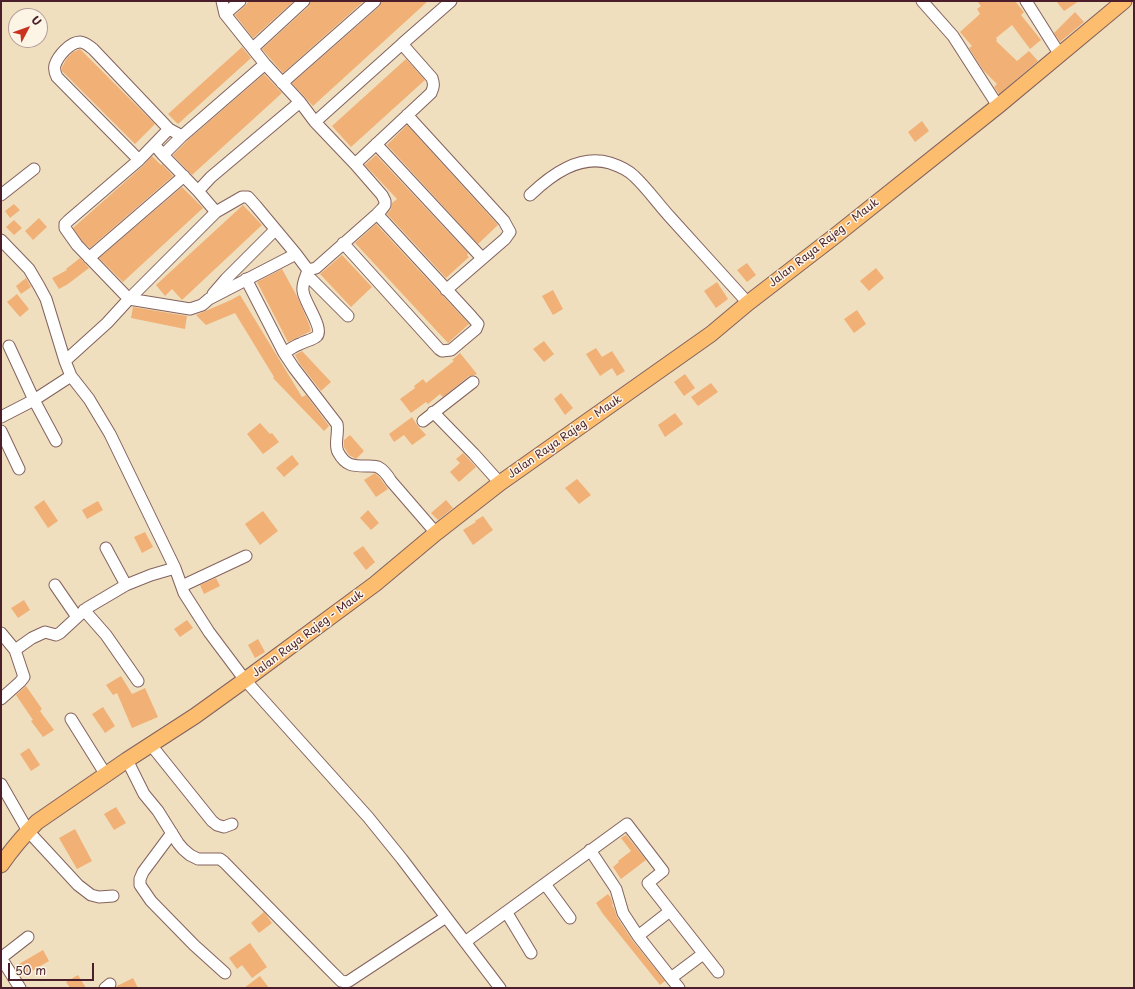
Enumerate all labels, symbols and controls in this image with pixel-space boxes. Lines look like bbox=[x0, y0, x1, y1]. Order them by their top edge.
north arrow bbox=[8, 8, 48, 48]
text: U bbox=[28, 12, 46, 29]
street label: Jalan Raya Rajeg - Mauk bbox=[766, 196, 882, 290]
street label: Jalan Raya Rajeg - Mauk bbox=[505, 393, 625, 481]
street label: Jalan Raya Rajeg - Mauk bbox=[250, 588, 366, 680]
scale bar bbox=[10, 955, 96, 981]
text: 50 m bbox=[15, 961, 46, 979]

